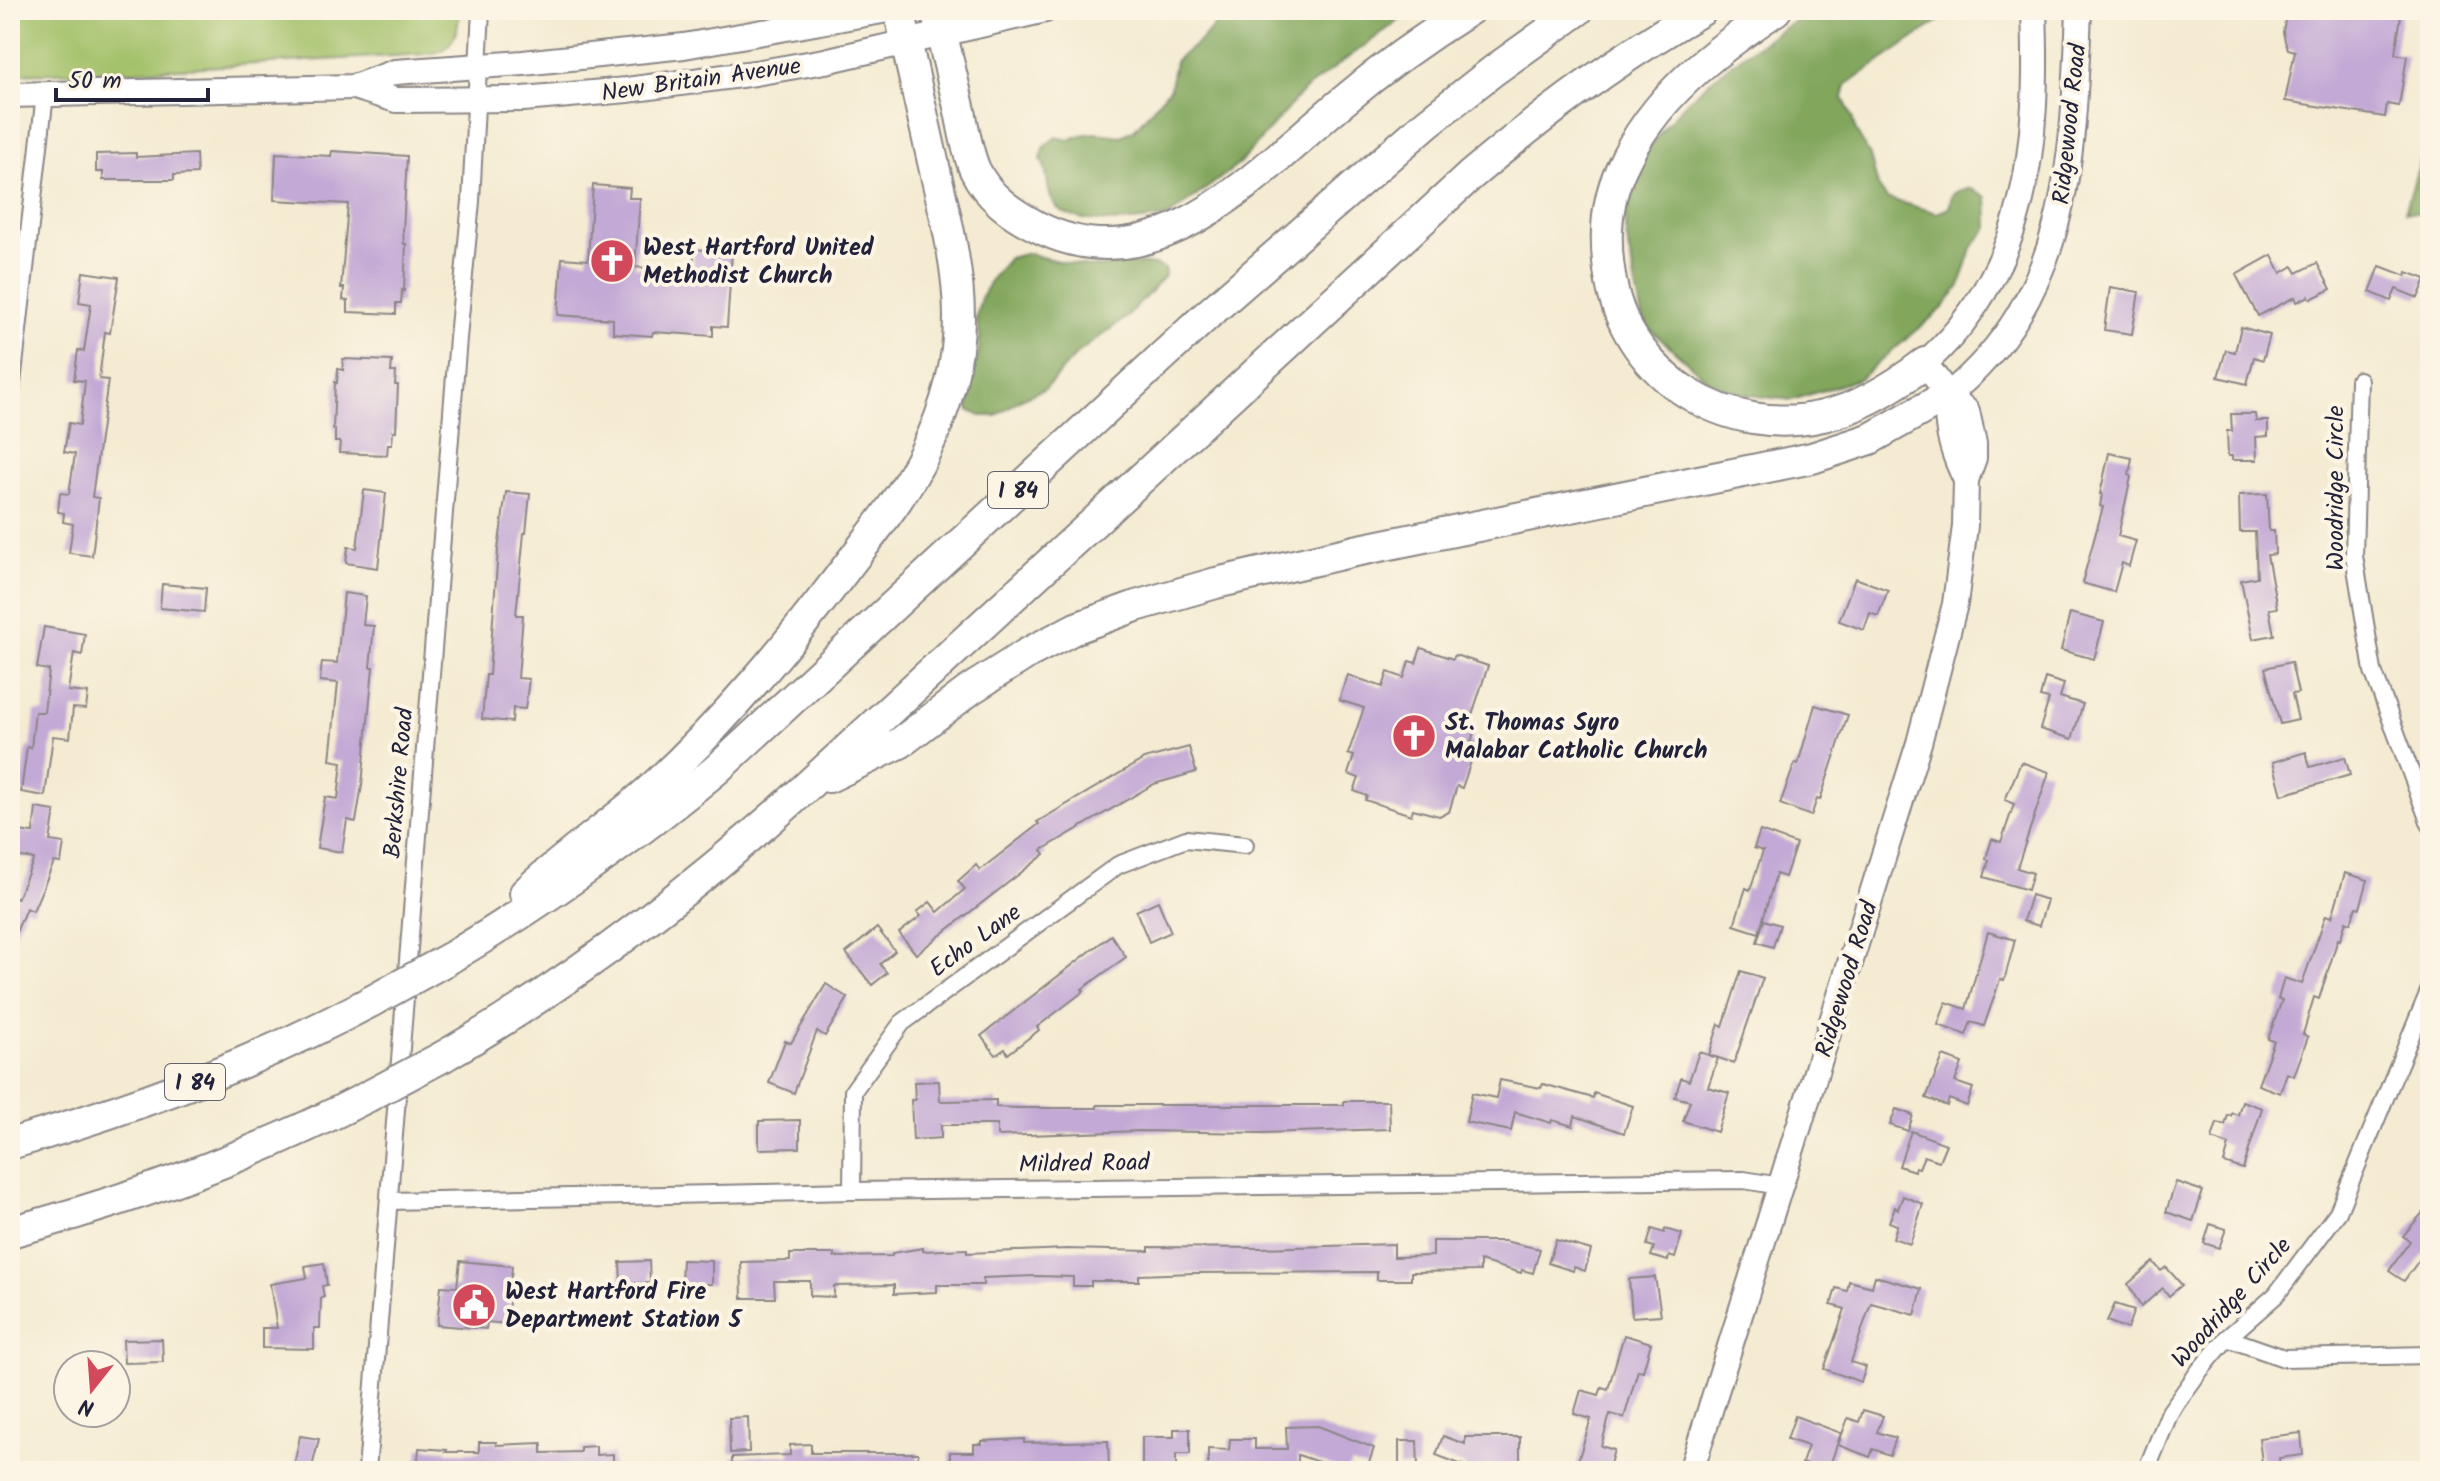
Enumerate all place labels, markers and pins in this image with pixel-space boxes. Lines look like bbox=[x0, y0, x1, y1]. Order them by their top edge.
place label: West Hartford United Methodist Church bbox=[643, 229, 875, 296]
church icon: West Hartford United Methodist Church bbox=[588, 237, 636, 285]
place label: St. Thomas Syro Malabar Catholic Church bbox=[1445, 704, 1708, 771]
church icon: St. Thomas Syro Malabar Catholic Church bbox=[1390, 712, 1438, 760]
place label: West Hartford Fire Department Station 5 bbox=[505, 1273, 743, 1340]
public building icon: West Hartford Fire Department Station 5 bbox=[450, 1281, 498, 1329]

